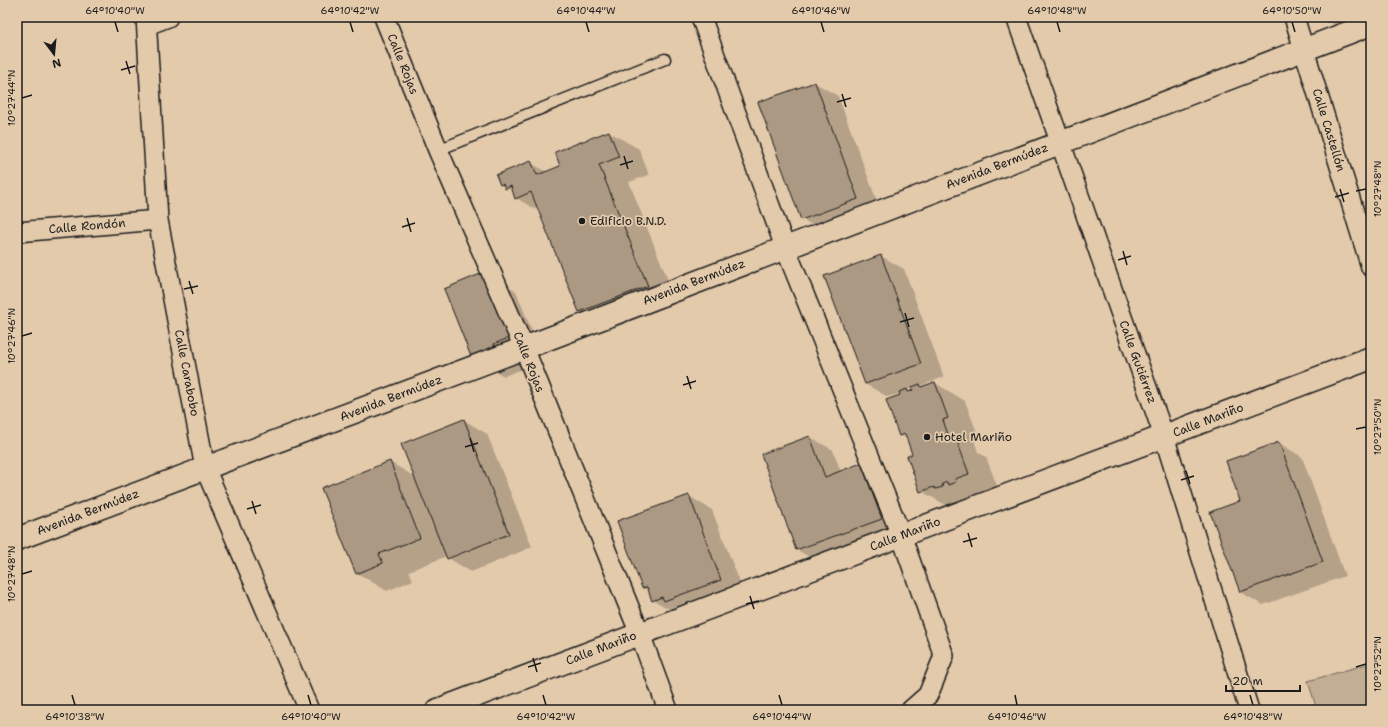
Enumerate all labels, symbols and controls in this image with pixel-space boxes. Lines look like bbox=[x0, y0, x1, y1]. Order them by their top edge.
text: 64°10'40"W bbox=[85, 4, 145, 17]
text: 64°10'42"W bbox=[321, 4, 380, 17]
text: 64°10'44"W bbox=[556, 4, 616, 17]
text: 64°10'46"W bbox=[792, 4, 851, 17]
text: 64°10'48"W bbox=[1027, 4, 1087, 17]
text: 64°10'50"W bbox=[1262, 4, 1322, 17]
street label: Calle Rojas bbox=[384, 31, 422, 97]
north arrow bbox=[34, 34, 74, 74]
text: N bbox=[50, 55, 63, 72]
text: 10°27'44"N bbox=[5, 70, 18, 126]
street label: Calle Castellón bbox=[1309, 86, 1349, 174]
street label: Avenida Bermúdez bbox=[944, 139, 1050, 193]
text: 10°27'48"N bbox=[1371, 161, 1384, 217]
place label: Edificio B.N.D. bbox=[590, 213, 666, 229]
street label: Calle Rondón bbox=[48, 215, 126, 237]
marker: Edificio B.N.D. bbox=[577, 216, 587, 226]
street label: Avenida Bermúdez bbox=[641, 255, 747, 309]
text: 10°27'46"N bbox=[5, 308, 18, 364]
street label: Calle Gutiérrez bbox=[1116, 318, 1160, 406]
street label: Calle Carabobo bbox=[171, 328, 203, 418]
street label: Calle Rojas bbox=[510, 329, 548, 395]
street label: Avenida Bermúdez bbox=[338, 371, 444, 425]
street label: Calle Mariño bbox=[1170, 399, 1246, 441]
text: 10°27'50"N bbox=[1371, 399, 1384, 455]
place label: Hotel Mariño bbox=[935, 429, 1012, 445]
marker: Hotel Mariño bbox=[922, 432, 932, 442]
street label: Avenida Bermúdez bbox=[35, 485, 141, 539]
street label: Calle Mariño bbox=[867, 513, 943, 555]
text: 10°27'48"N bbox=[5, 546, 18, 602]
street label: Calle Mariño bbox=[563, 627, 639, 669]
text: 10°27'52"N bbox=[1371, 636, 1384, 692]
scale bar bbox=[1226, 667, 1300, 693]
text: 20 m bbox=[1232, 673, 1263, 689]
text: 64°10'38"W bbox=[45, 710, 105, 723]
text: 64°10'40"W bbox=[281, 710, 341, 723]
text: 64°10'42"W bbox=[517, 710, 576, 723]
text: 64°10'44"W bbox=[752, 710, 812, 723]
text: 64°10'46"W bbox=[988, 710, 1047, 723]
text: 64°10'48"W bbox=[1223, 710, 1283, 723]

